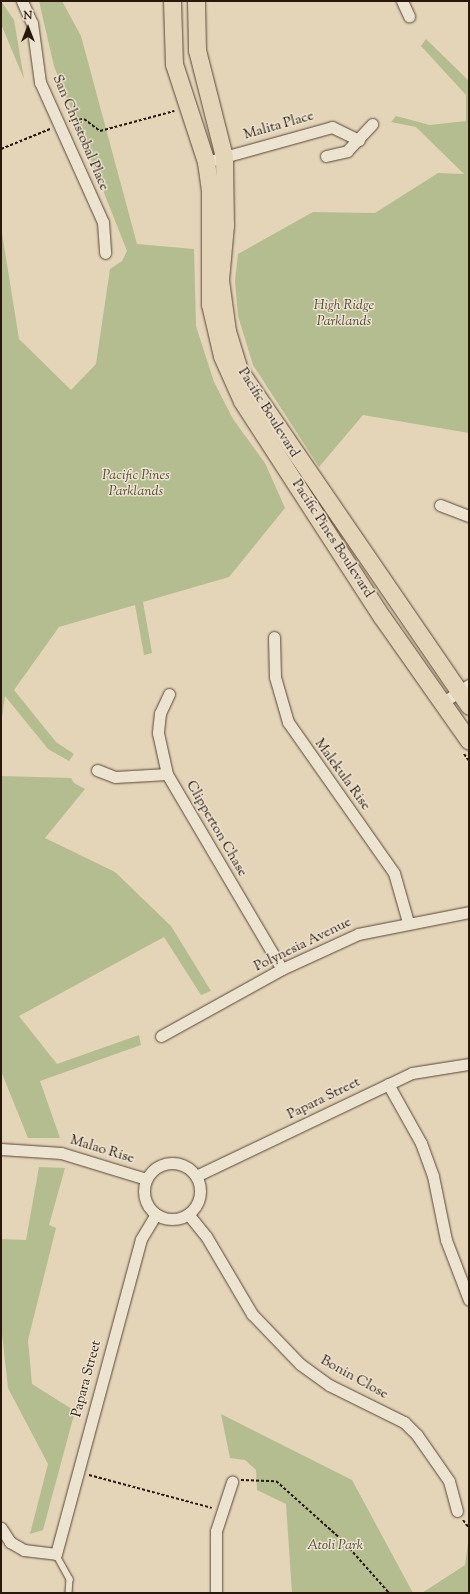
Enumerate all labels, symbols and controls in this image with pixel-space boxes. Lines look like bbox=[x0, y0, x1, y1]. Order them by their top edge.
north arrow bbox=[8, 8, 48, 48]
text: N bbox=[24, 8, 32, 24]
street label: San Christobal Place bbox=[48, 72, 112, 194]
street label: Malita Place bbox=[242, 108, 316, 144]
park label: High Ridge Parklands bbox=[314, 298, 374, 330]
street label: Pacific Boulevard bbox=[234, 365, 302, 461]
park label: Pacific Pines Parklands bbox=[102, 468, 170, 500]
street label: Pacific Pines Boulevard bbox=[288, 477, 376, 601]
street label: Malekula Rise bbox=[310, 736, 374, 814]
street label: Clipperton Chase bbox=[182, 778, 250, 880]
street label: Polynesia Avenue bbox=[252, 914, 354, 976]
street label: Papara Street bbox=[285, 1074, 363, 1124]
street label: Malao Rise bbox=[68, 1132, 136, 1168]
street label: Papara Street bbox=[69, 1339, 105, 1419]
street label: Bonin Close bbox=[317, 1353, 391, 1403]
park label: Atoli Park bbox=[307, 1538, 363, 1554]

